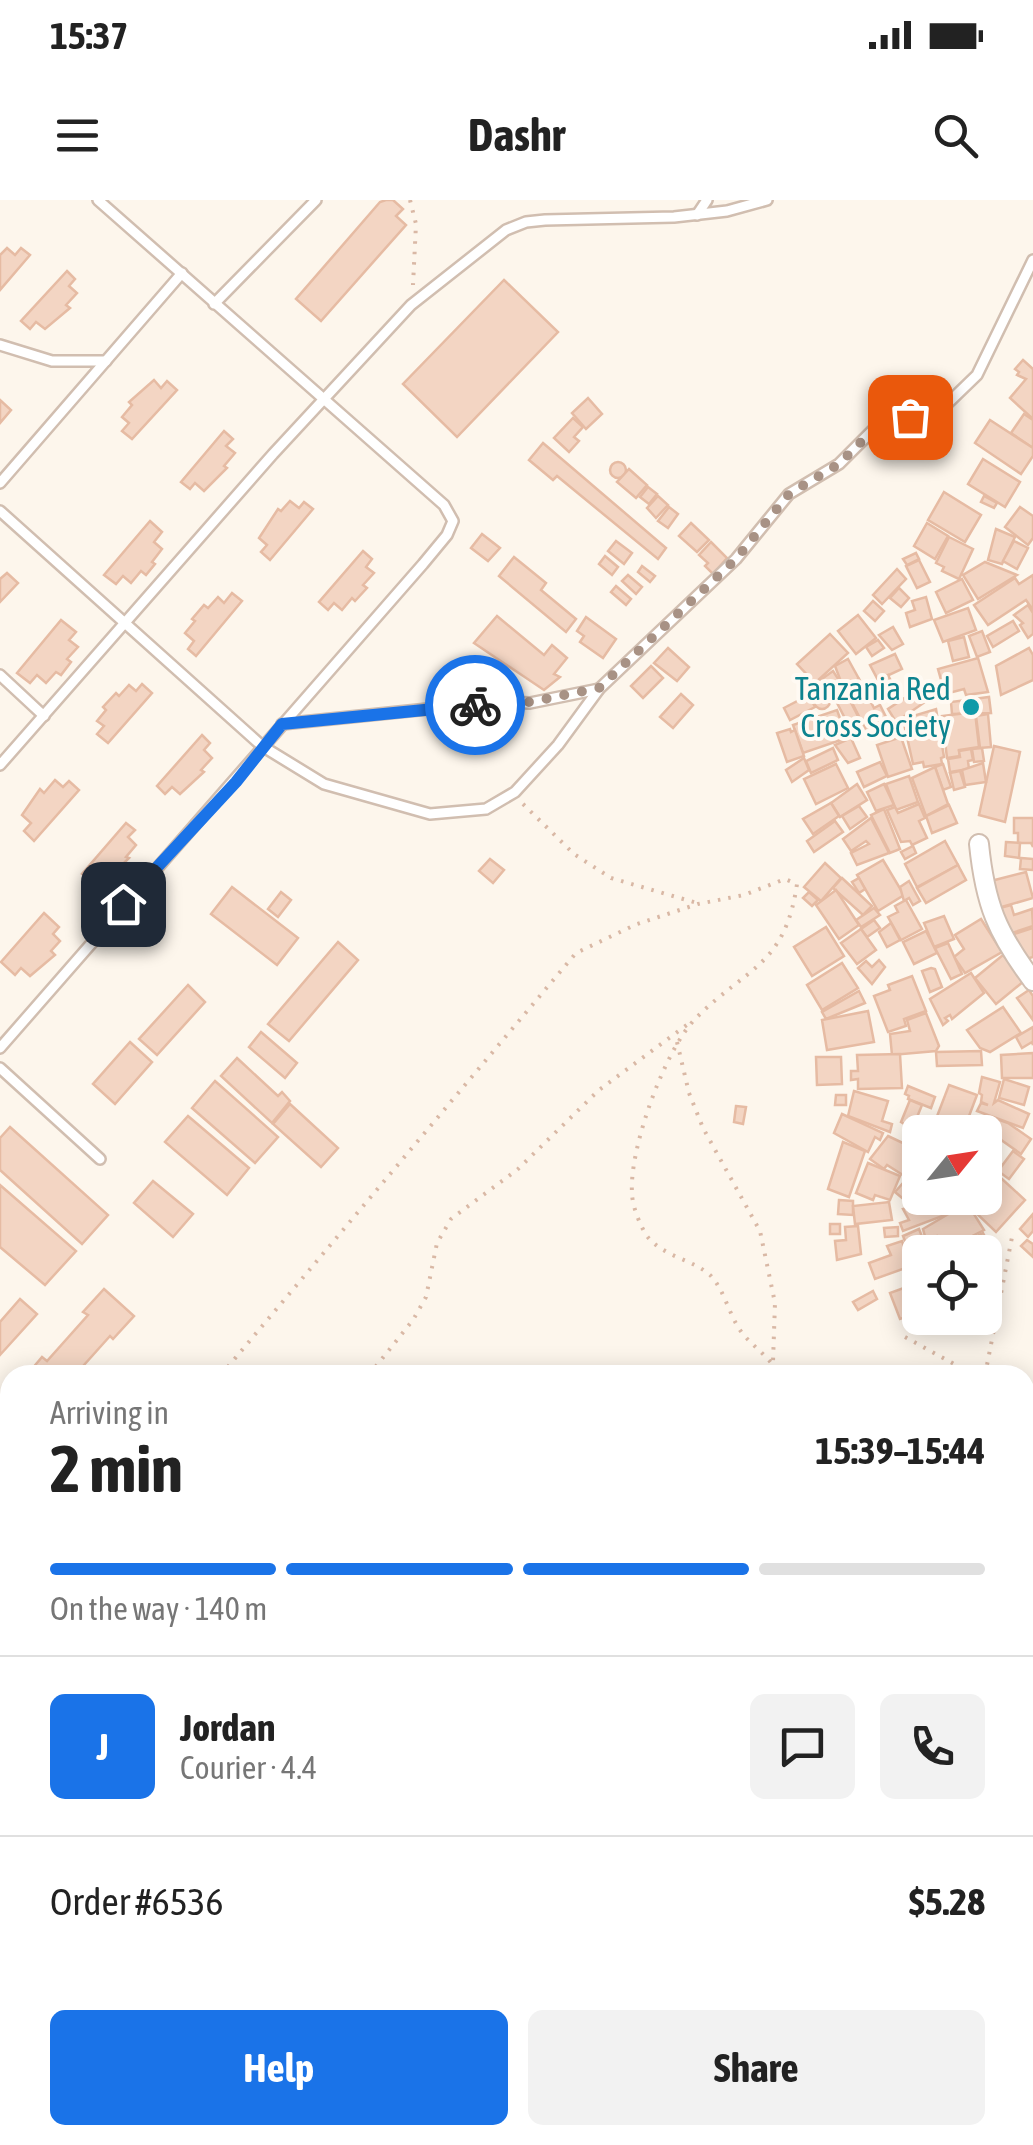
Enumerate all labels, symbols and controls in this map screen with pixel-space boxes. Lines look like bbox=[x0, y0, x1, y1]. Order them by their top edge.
text: 15:37 bbox=[50, 14, 128, 57]
icon: menu bbox=[50, 108, 105, 163]
icon: search bbox=[928, 108, 983, 163]
text: Dashr bbox=[468, 109, 565, 161]
pin bbox=[868, 375, 953, 460]
icon: bag bbox=[883, 390, 938, 445]
courier bbox=[425, 655, 525, 755]
place label: Tanzania Red Cross Society bbox=[795, 670, 951, 744]
icon: bike bbox=[448, 678, 503, 733]
marker: Tanzania Red Cross Society bbox=[960, 696, 982, 718]
pin bbox=[81, 862, 166, 947]
icon: home bbox=[96, 877, 151, 932]
north arrow bbox=[902, 1115, 1002, 1215]
map controls bbox=[902, 1115, 1002, 1335]
button: locate bbox=[902, 1235, 1002, 1335]
text: Arriving in bbox=[50, 1394, 169, 1431]
text: 15:39–15:44 bbox=[815, 1429, 985, 1472]
text: 2 min bbox=[50, 1431, 183, 1506]
text: On the way · 140 m bbox=[50, 1590, 267, 1627]
button: chat bbox=[750, 1694, 855, 1799]
button: phone bbox=[880, 1694, 985, 1799]
text: Jordan bbox=[180, 1706, 275, 1749]
text: J bbox=[96, 1725, 109, 1768]
text: Courier · 4.4 bbox=[180, 1749, 317, 1786]
text: Order #6536 bbox=[50, 1880, 223, 1923]
text: $5.28 bbox=[909, 1880, 985, 1923]
button: Help bbox=[50, 2010, 508, 2125]
button: Share bbox=[528, 2010, 985, 2125]

